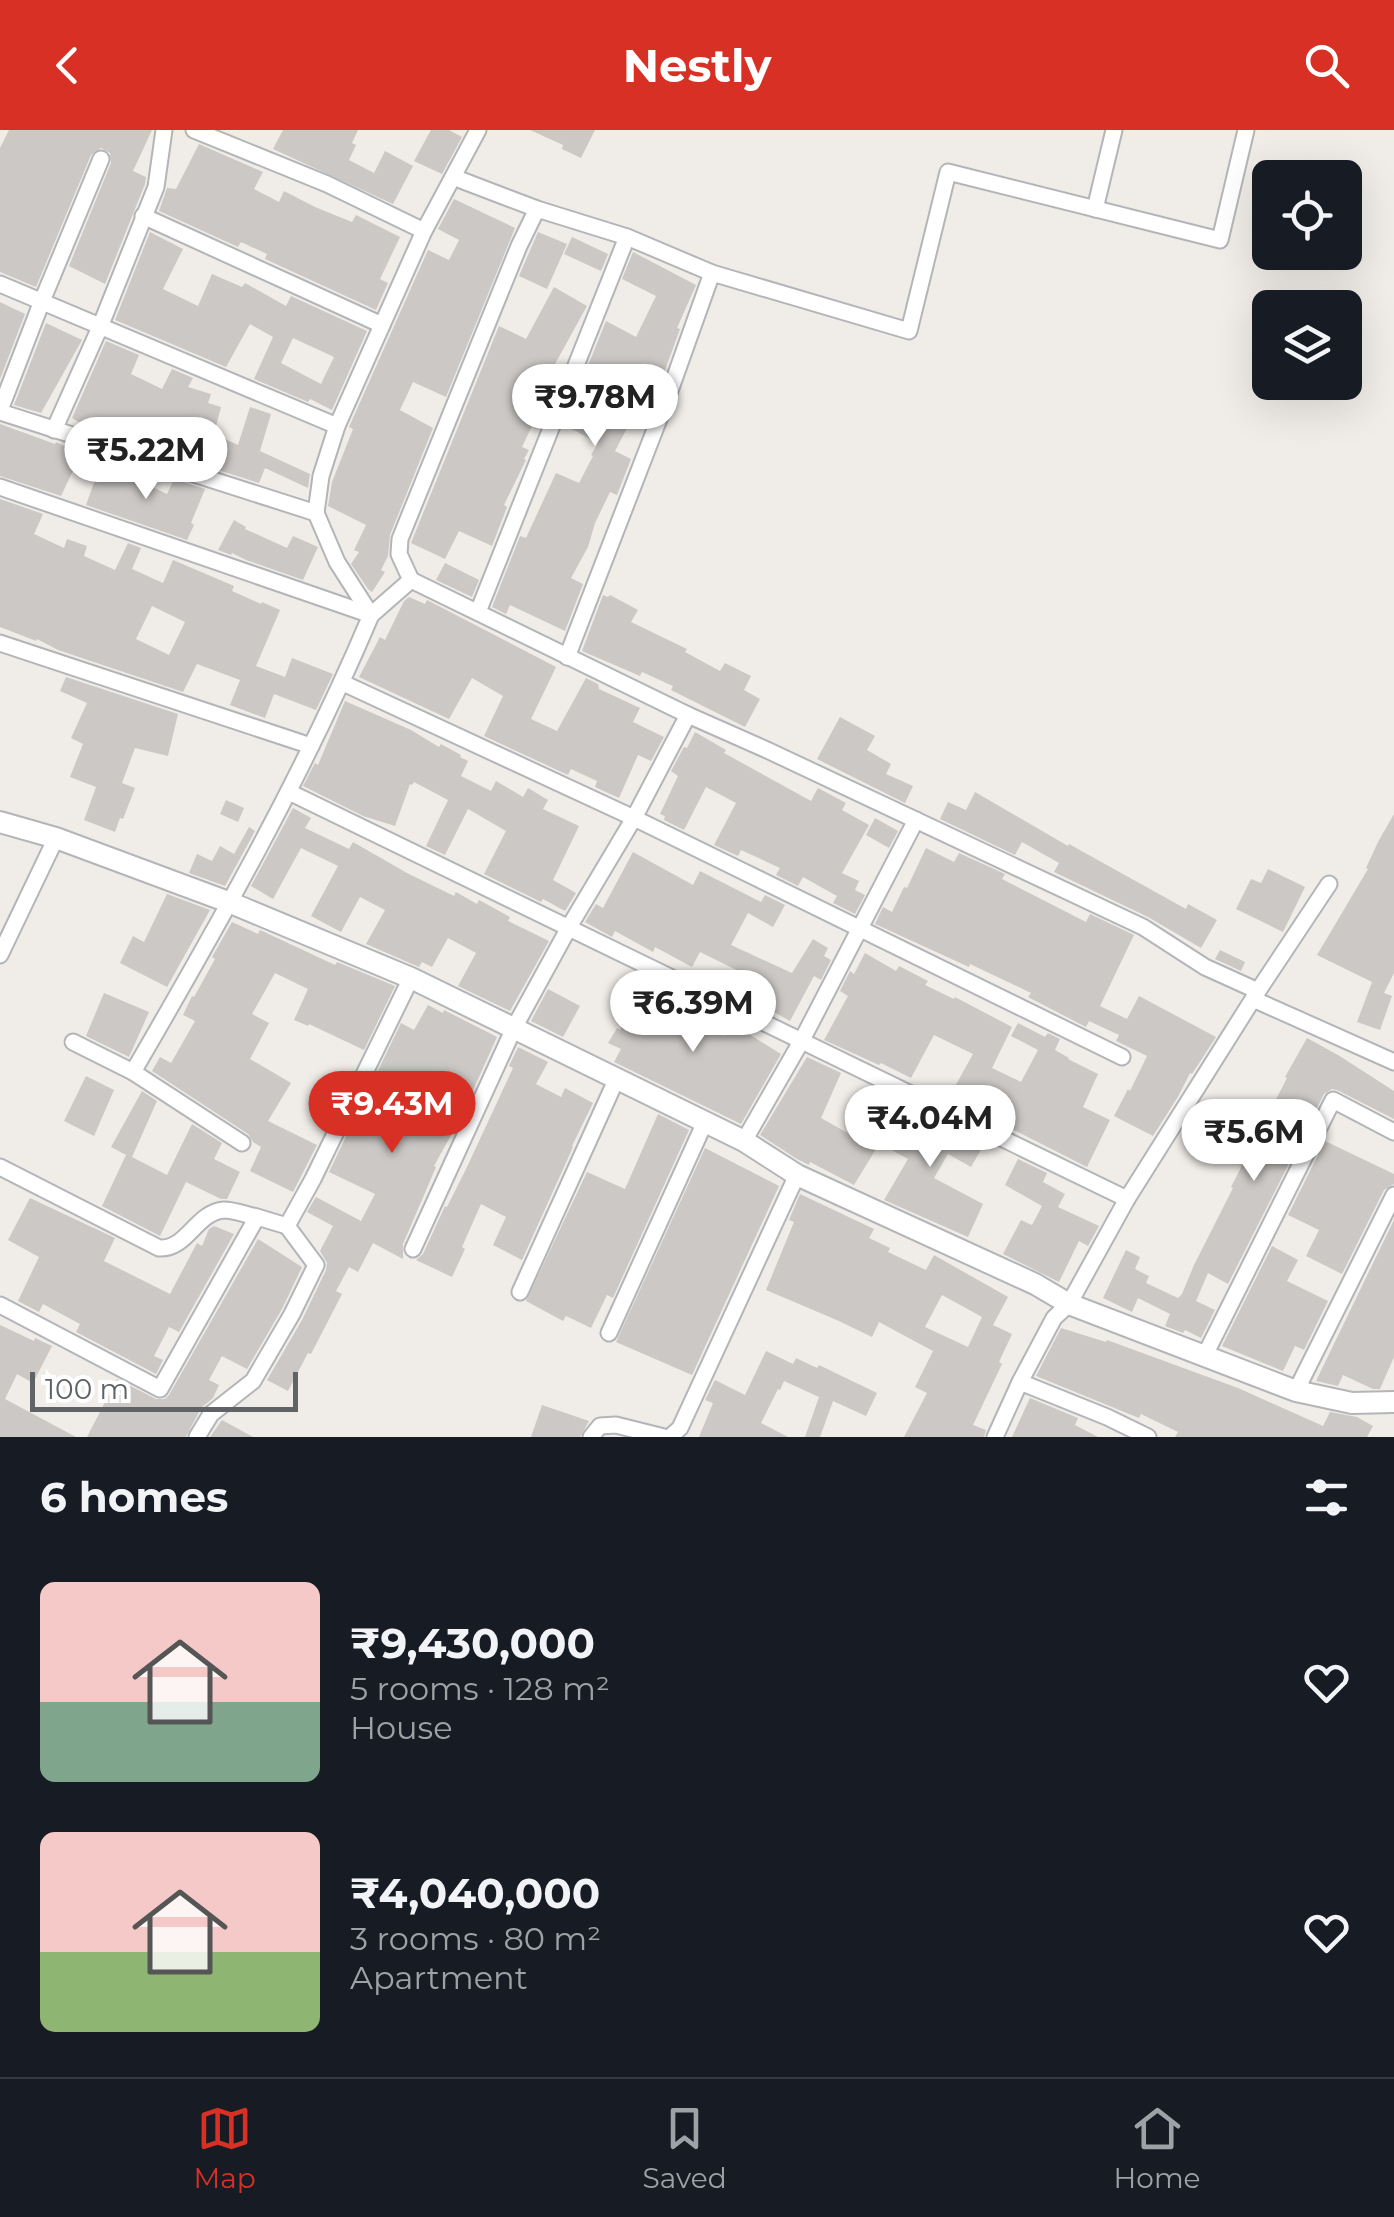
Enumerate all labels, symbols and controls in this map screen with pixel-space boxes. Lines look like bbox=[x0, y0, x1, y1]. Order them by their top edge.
icon: back bbox=[40, 38, 95, 93]
text: Nestly bbox=[623, 38, 771, 93]
icon: search bbox=[1299, 38, 1354, 93]
map controls bbox=[1252, 160, 1362, 400]
button: locate bbox=[1252, 160, 1362, 270]
button: layers bbox=[1252, 290, 1362, 400]
pin: ₹9.78M bbox=[514, 364, 676, 449]
text: ₹9.78M bbox=[534, 377, 656, 416]
pin: ₹5.22M bbox=[65, 417, 227, 502]
text: ₹5.22M bbox=[86, 430, 206, 469]
pin: ₹6.39M bbox=[612, 970, 774, 1055]
text: ₹6.39M bbox=[632, 983, 754, 1022]
pin: ₹9.43M bbox=[311, 1071, 473, 1156]
text: ₹9.43M bbox=[331, 1084, 453, 1123]
pin: ₹4.04M bbox=[849, 1085, 1011, 1170]
text: ₹4.04M bbox=[867, 1098, 993, 1137]
pin: ₹5.6M bbox=[1184, 1099, 1324, 1184]
text: ₹5.6M bbox=[1203, 1112, 1305, 1151]
scale bar bbox=[30, 1367, 298, 1412]
text: 100 m bbox=[45, 1372, 129, 1406]
icon: filters bbox=[1299, 1470, 1354, 1525]
text: 6 homes bbox=[40, 1471, 228, 1523]
text: ₹9,430,000 bbox=[350, 1617, 595, 1669]
icon: home bbox=[120, 1622, 240, 1742]
icon: heart bbox=[1299, 1655, 1354, 1710]
text: 5 rooms · 128 m² bbox=[350, 1669, 610, 1708]
text: House bbox=[350, 1708, 453, 1747]
text: ₹4,040,000 bbox=[350, 1867, 600, 1919]
icon: home bbox=[120, 1872, 240, 1992]
icon: heart bbox=[1299, 1905, 1354, 1960]
text: 3 rooms · 80 m² bbox=[350, 1919, 601, 1958]
text: Apartment bbox=[350, 1958, 528, 1997]
tab: Map bbox=[193, 2101, 256, 2195]
tab: Saved bbox=[643, 2101, 727, 2195]
tab: Home bbox=[1114, 2101, 1201, 2195]

